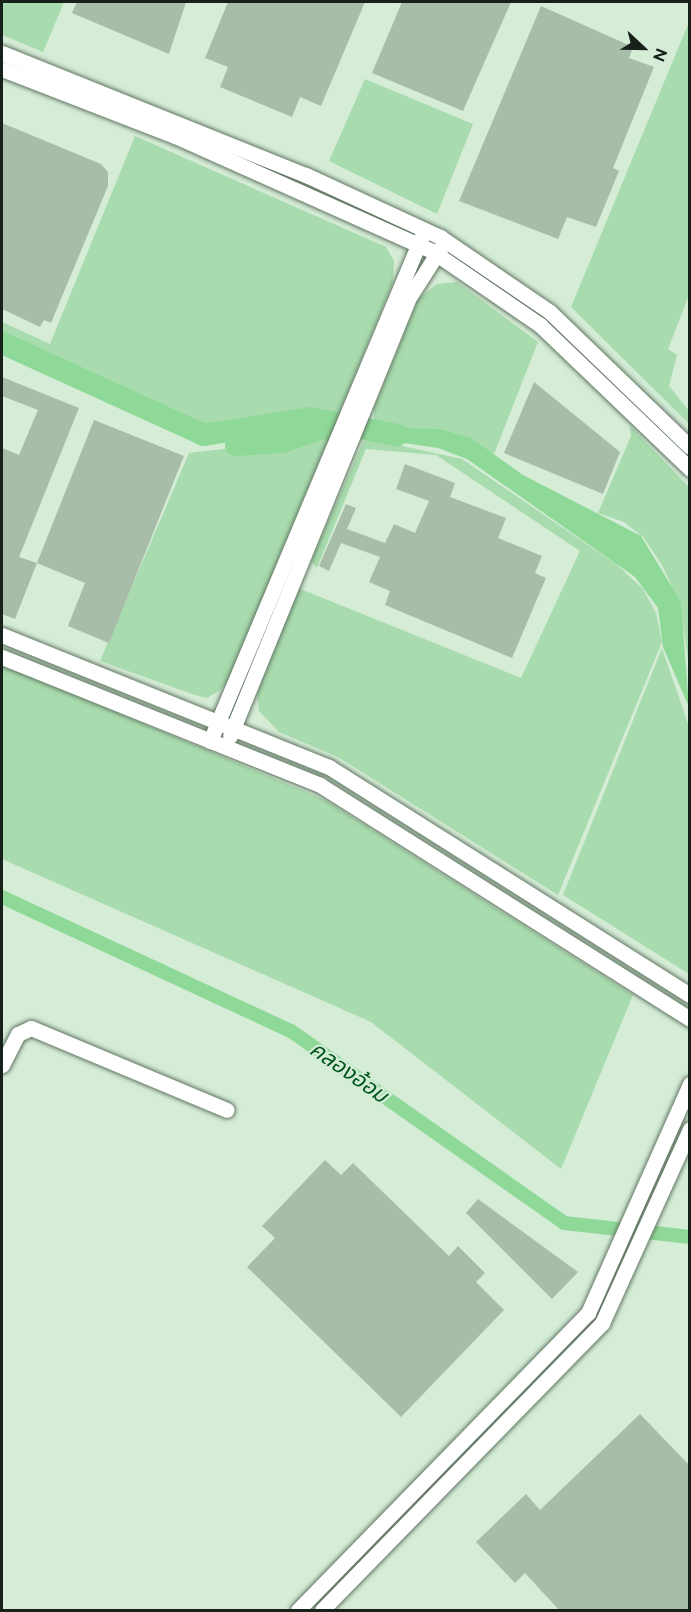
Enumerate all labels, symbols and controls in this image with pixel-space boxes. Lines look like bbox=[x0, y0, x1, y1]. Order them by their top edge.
north arrow bbox=[613, 18, 673, 78]
text: N bbox=[649, 46, 671, 64]
water label: คลองอ้อม bbox=[305, 1036, 393, 1108]

